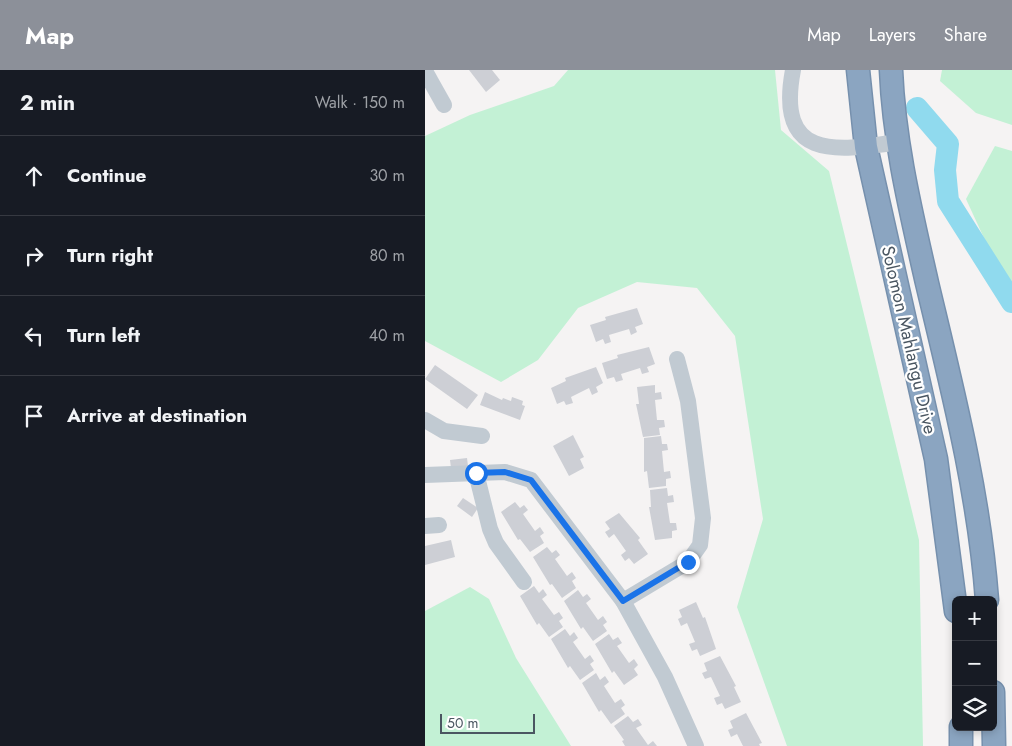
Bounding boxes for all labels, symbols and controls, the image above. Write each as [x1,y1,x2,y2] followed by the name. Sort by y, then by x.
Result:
[25,18,74,53] text: Map
[807,22,841,48] text: Map
[869,22,916,48] text: Layers
[944,22,987,48] text: Share
[20,88,75,118] text: 2 min
[315,91,405,114] text: Walk · 150 m
[20,162,48,190] icon: ahead
[67,162,146,189] text: Continue
[369,164,405,187] text: 30 m
[20,242,48,270] icon: right
[67,242,153,269] text: Turn right
[875,243,943,437] street label: Solomon Mahlangu Drive
[369,244,405,267] text: 80 m
[20,322,48,350] icon: left
[67,322,140,349] text: Turn left
[369,324,405,347] text: 40 m
[20,402,48,430] icon: arrive
[67,402,247,429] text: Arrive at destination
[465,462,488,485] route start
[677,551,700,574] route end
[952,596,997,731] map controls
[952,596,997,641] button: +
[952,641,997,686] button: −
[952,686,997,731] button: layers
[440,711,535,734] scale bar
[447,713,478,733] text: 50 m

